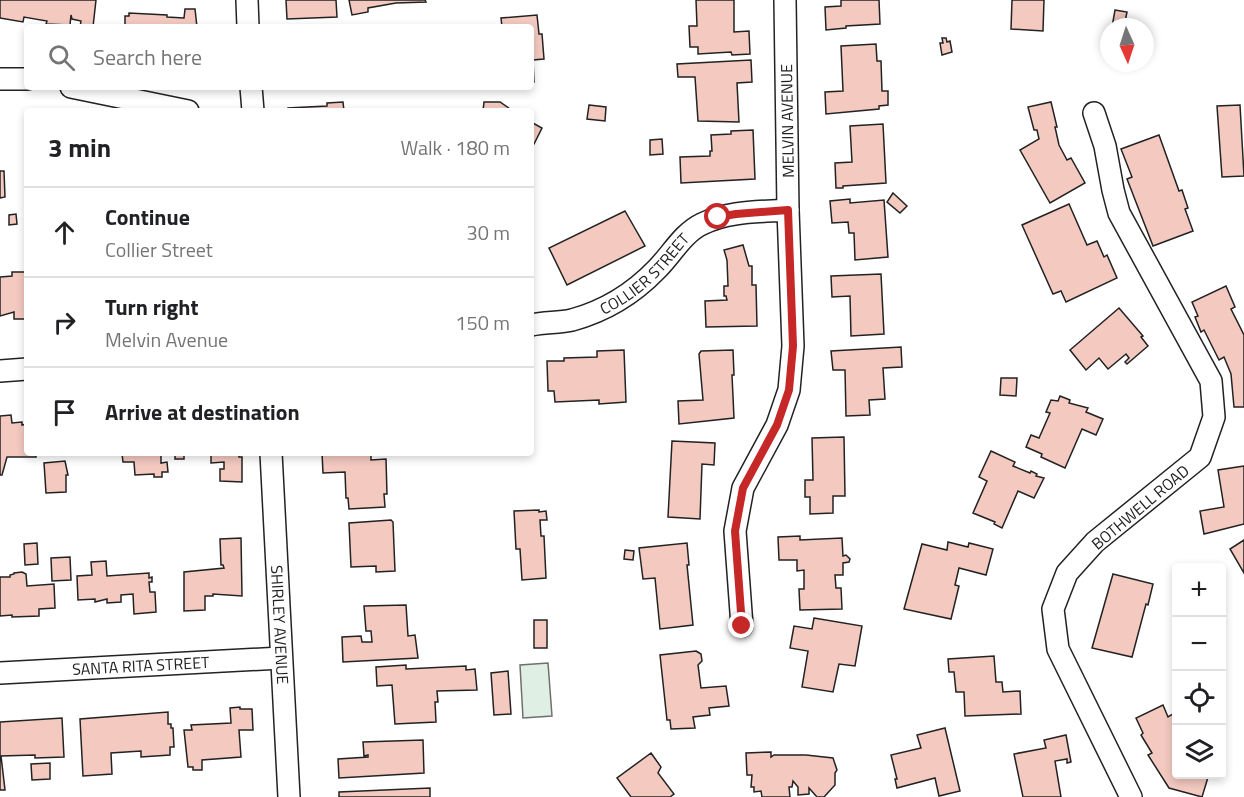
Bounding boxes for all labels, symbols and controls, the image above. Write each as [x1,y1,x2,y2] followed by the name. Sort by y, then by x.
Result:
[1100,18,1154,72] north arrow
[24,24,534,90] search box
[93,40,202,74] text: Search here
[45,41,78,74] icon: search
[774,64,800,178] street label: MELVIN AVENUE
[48,128,111,167] text: 3 min
[401,132,510,163] text: Walk · 180 m
[105,200,190,234] text: Continue
[704,203,730,229] route start
[48,216,81,249] icon: ahead
[466,217,510,248] text: 30 m
[596,227,695,320] street label: COLLIER STREET
[105,234,213,265] text: Collier Street
[105,290,199,324] text: Turn right
[48,306,81,339] icon: right
[455,307,510,338] text: 150 m
[105,324,228,355] text: Melvin Avenue
[105,395,300,429] text: Arrive at destination
[48,396,81,429] icon: arrive
[1086,459,1194,555] street label: BOTHWELL ROAD
[1172,563,1226,779] map controls
[1172,563,1226,617] button: +
[265,565,295,685] street label: SHIRLEY AVENUE
[728,612,754,638] route end
[1172,617,1226,671] button: −
[72,650,211,681] street label: SANTA RITA STREET
[1172,671,1226,725] button: locate
[1172,725,1226,779] button: layers

